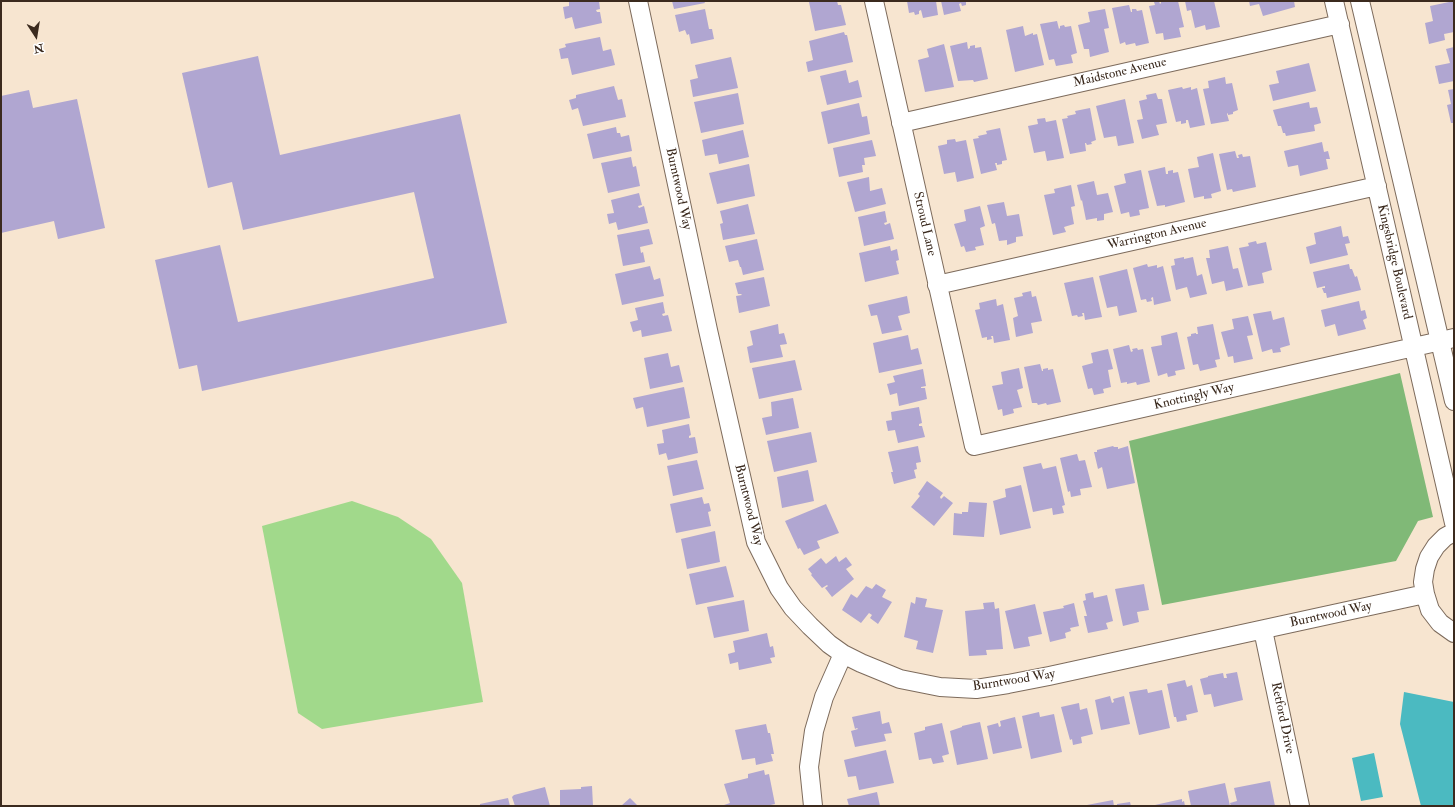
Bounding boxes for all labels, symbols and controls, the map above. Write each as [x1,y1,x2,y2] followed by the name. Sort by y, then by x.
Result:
[16,16,56,56] north arrow
[32,41,45,56] text: N
[1072,55,1168,91] street label: Maidstone Avenue
[662,147,694,231] street label: Burntwood Way
[909,190,939,258] street label: Stroud Lane
[1373,203,1415,321] street label: Kingsbridge Boulevard
[1106,216,1208,254] street label: Warrington Avenue
[1152,380,1236,414] street label: Knottingly Way
[730,463,766,547] street label: Burntwood Way
[1289,599,1373,631] street label: Burntwood Way
[972,667,1056,695] street label: Burntwood Way
[1267,681,1297,755] street label: Retford Drive

